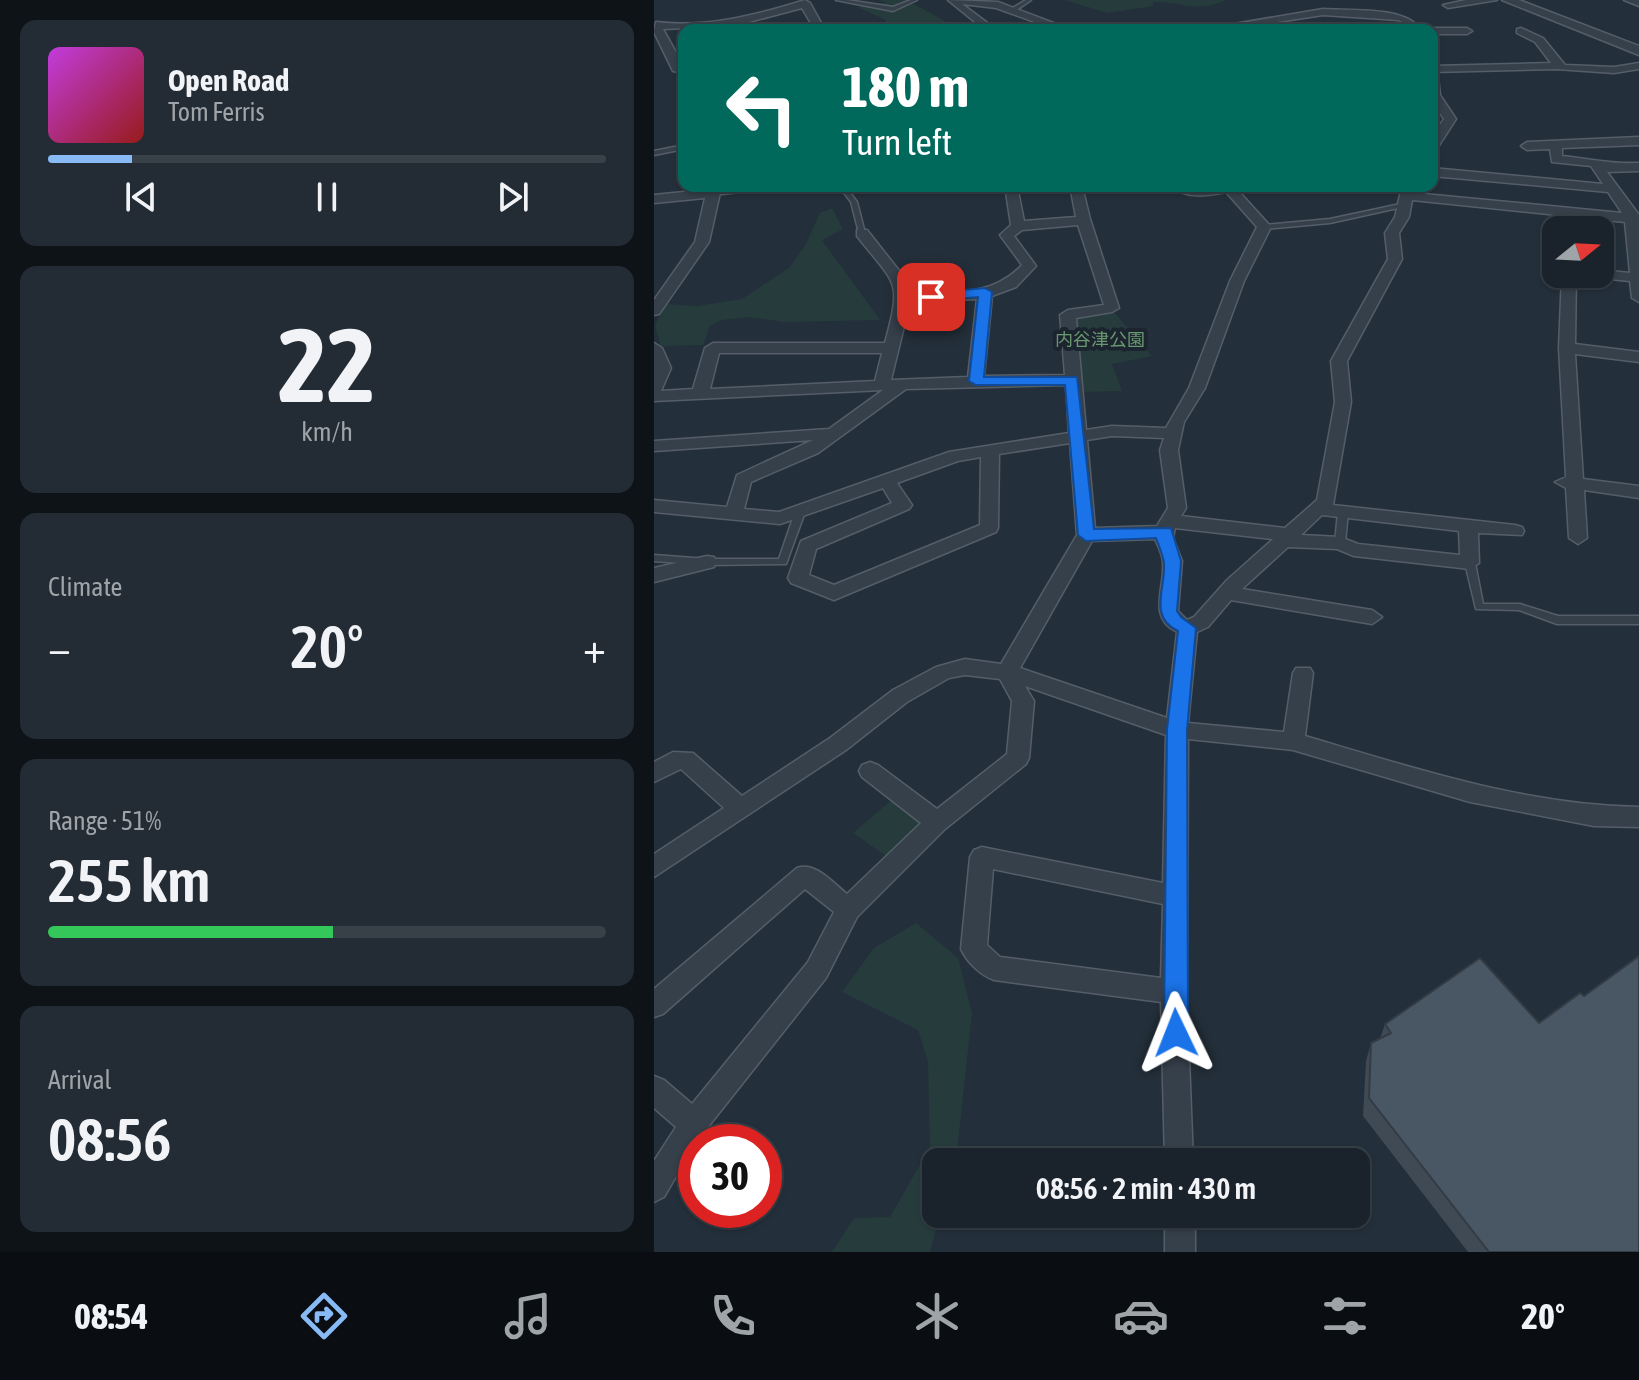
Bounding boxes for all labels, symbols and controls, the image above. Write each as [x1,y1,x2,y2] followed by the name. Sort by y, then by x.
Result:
[842,55,969,119] text: 180 m
[710,56,814,160] icon: left
[168,63,289,97] text: Open Road
[168,97,265,127] text: Tom Ferris
[842,121,952,163] text: Turn left
[119,175,163,219] icon: previous
[305,175,349,219] icon: pause
[491,175,535,219] icon: next
[1542,216,1614,288] north arrow
[1542,216,1614,288] map controls
[897,263,965,331] pin
[909,275,953,319] icon: arrive
[278,305,376,424] text: 22
[1055,329,1145,350] park label: 内谷津公園
[301,417,353,447] text: km/h
[48,572,122,602] text: Climate
[291,612,363,681] text: 20°
[48,622,71,672] text: −
[583,622,606,672] text: +
[48,806,161,836] text: Range · 51%
[48,846,210,915] text: 255 km
[1134,991,1218,1075] position arrow
[48,1065,112,1095] text: Arrival
[48,1105,171,1174] text: 08:56
[678,1124,782,1228] speed limit sign: 30
[1036,1171,1256,1205] text: 08:56 · 2 min · 430 m
[296,1288,352,1344] icon: directions
[500,1288,556,1344] icon: music
[705,1288,761,1344] icon: phone
[909,1288,965,1344] icon: climate
[1113,1288,1169,1344] icon: car
[1317,1288,1373,1344] icon: filters
[74,1295,148,1337] text: 08:54
[1521,1295,1565,1337] text: 20°

